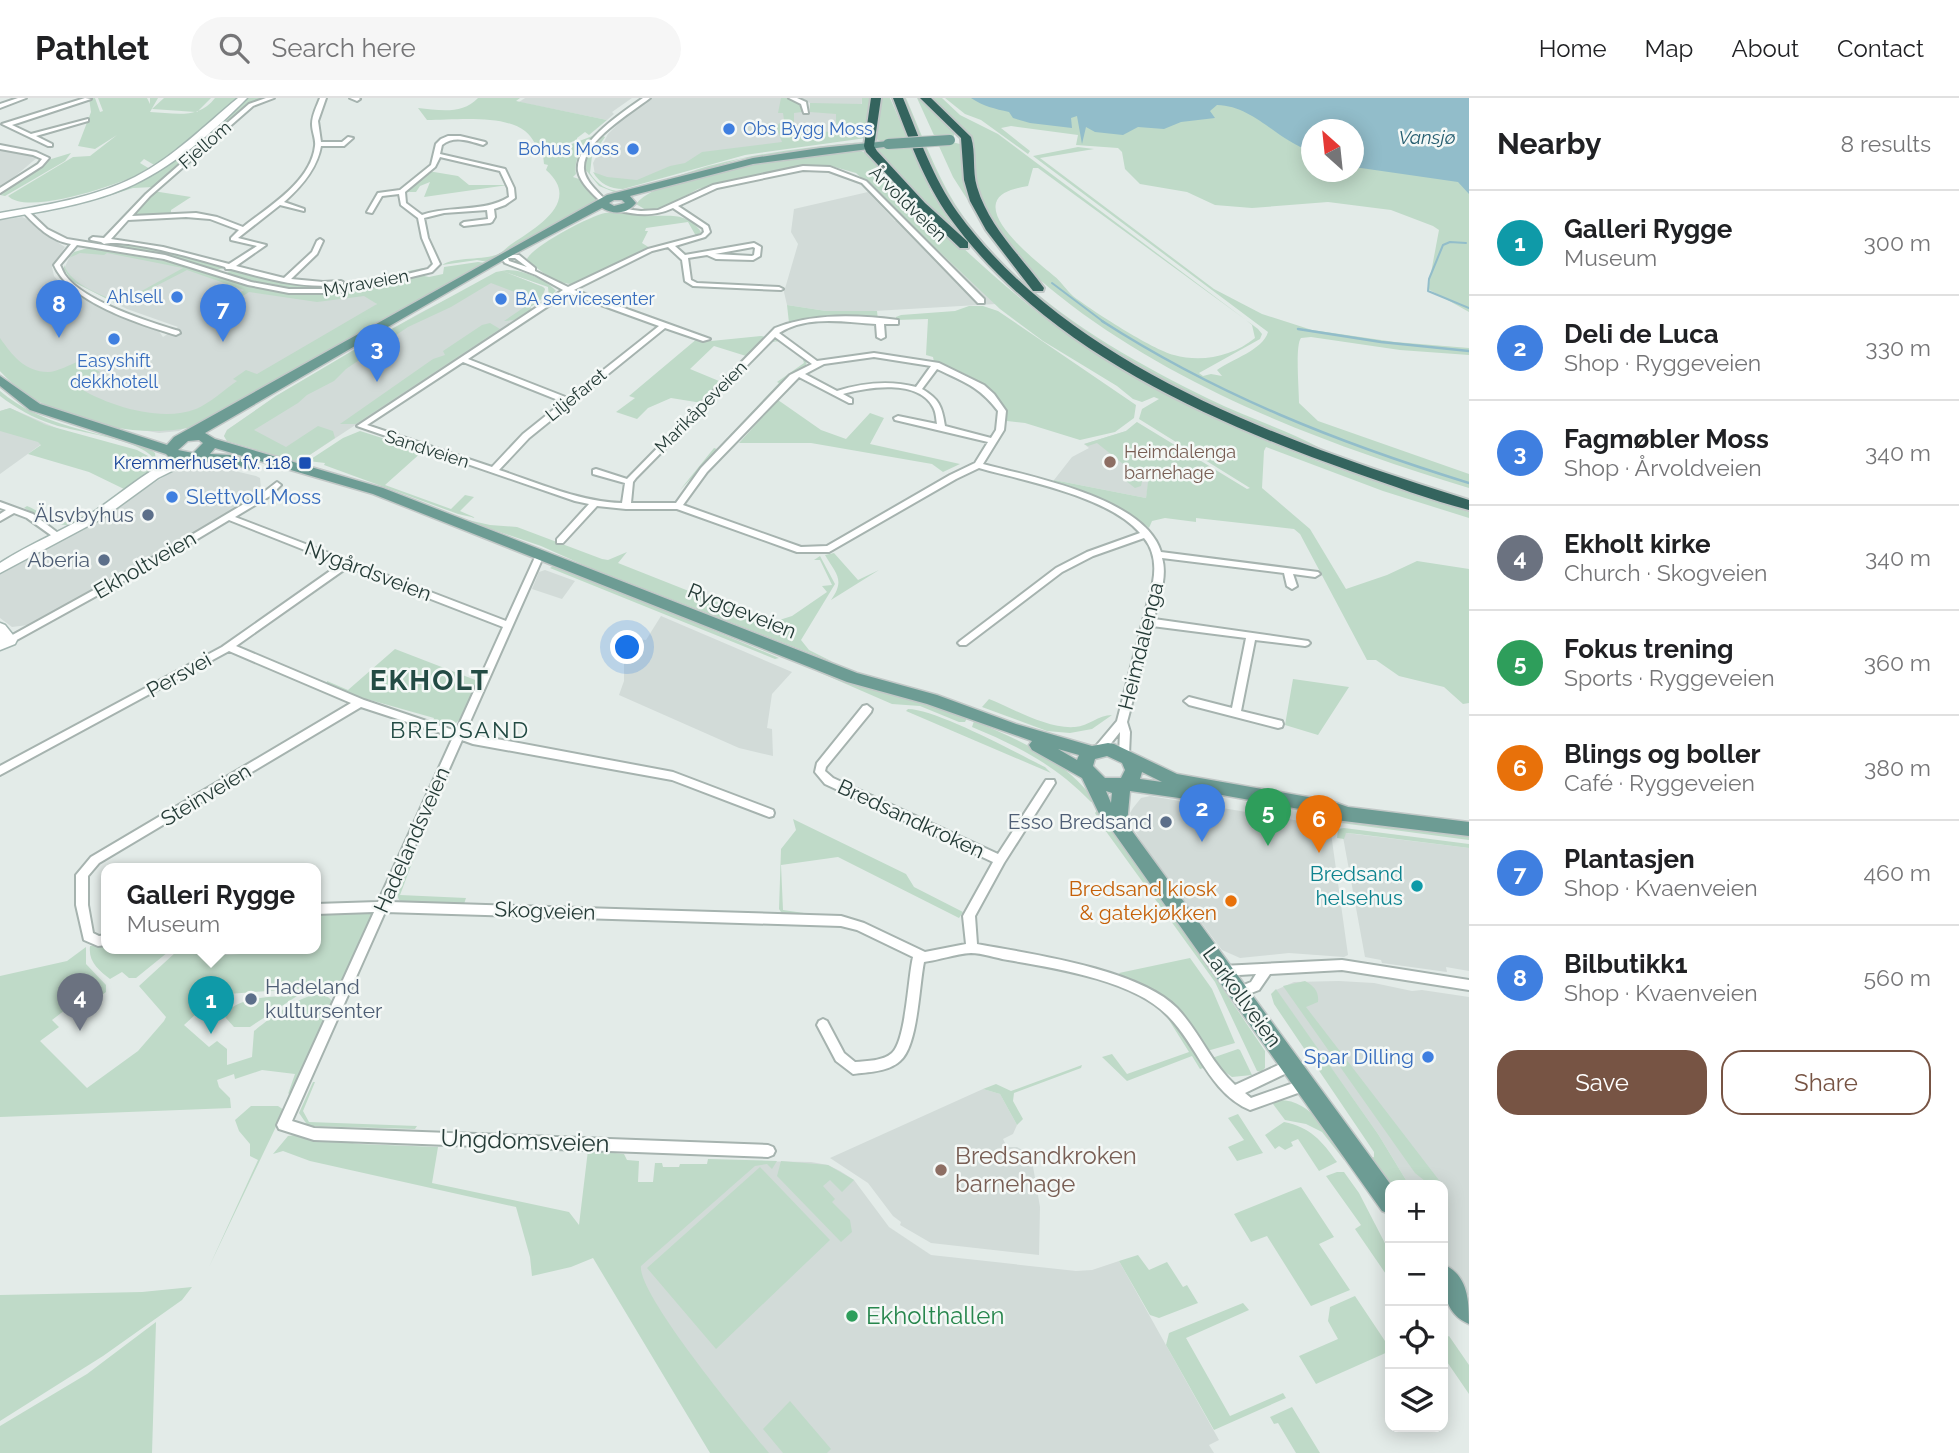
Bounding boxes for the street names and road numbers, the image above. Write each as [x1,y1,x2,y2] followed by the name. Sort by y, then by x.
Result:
[174,116,235,173] street label: Fjellom
[865,161,952,246] street label: Årvoldveien
[322,265,410,300] street label: Myraveien
[650,356,751,457] street label: Marikåpeveien
[541,364,610,425] street label: Liljefaret
[382,425,472,472] street label: Sandveien
[89,525,200,604] street label: Ekholtveien
[301,535,435,606] street label: Nygårdsveien
[684,577,800,644] street label: Ryggeveien
[1113,579,1168,712] street label: Heimdalenga
[142,647,216,703] street label: Persvei
[156,758,255,831] street label: Steinveien
[368,763,455,917] street label: Hadelandsveien
[834,774,989,863] street label: Bredsandkroken
[494,896,596,925] street label: Skogveien
[1198,942,1287,1052] street label: Larkollveien
[440,1123,610,1158] street label: Ungdomsveien

